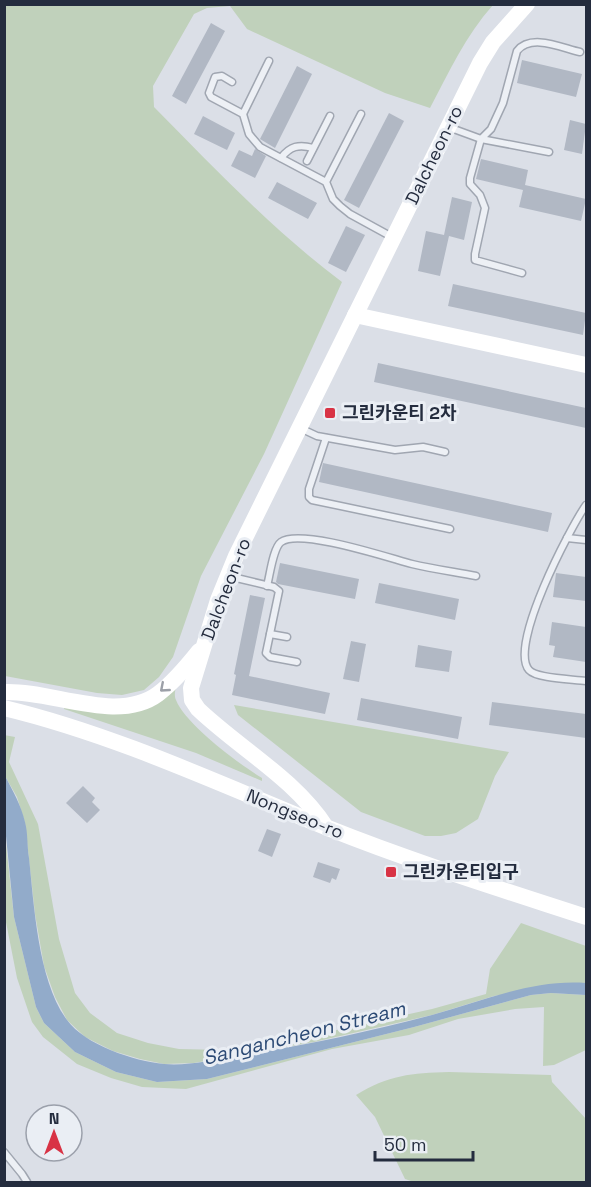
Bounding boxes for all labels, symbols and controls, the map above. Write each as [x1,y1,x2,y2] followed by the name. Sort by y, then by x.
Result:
[400,102,467,208] street label: Dalcheon-ro
[342,401,457,424] place label: 그린카운티 2차
[323,406,337,420] marker: 그린카운티 2차
[196,535,255,643] street label: Dalcheon-ro
[160,681,171,692] one-way arrow
[243,784,347,843] street label: Nongseo-ro
[403,860,519,883] place label: 그린카운티입구
[384,865,398,879] marker: 그린카운티입구
[200,995,409,1071] water label: Sangancheon Stream
[24,1103,84,1163] north arrow
[49,1108,59,1129] text: N
[375,1124,472,1162] scale bar
[384,1133,426,1156] text: 50 m

